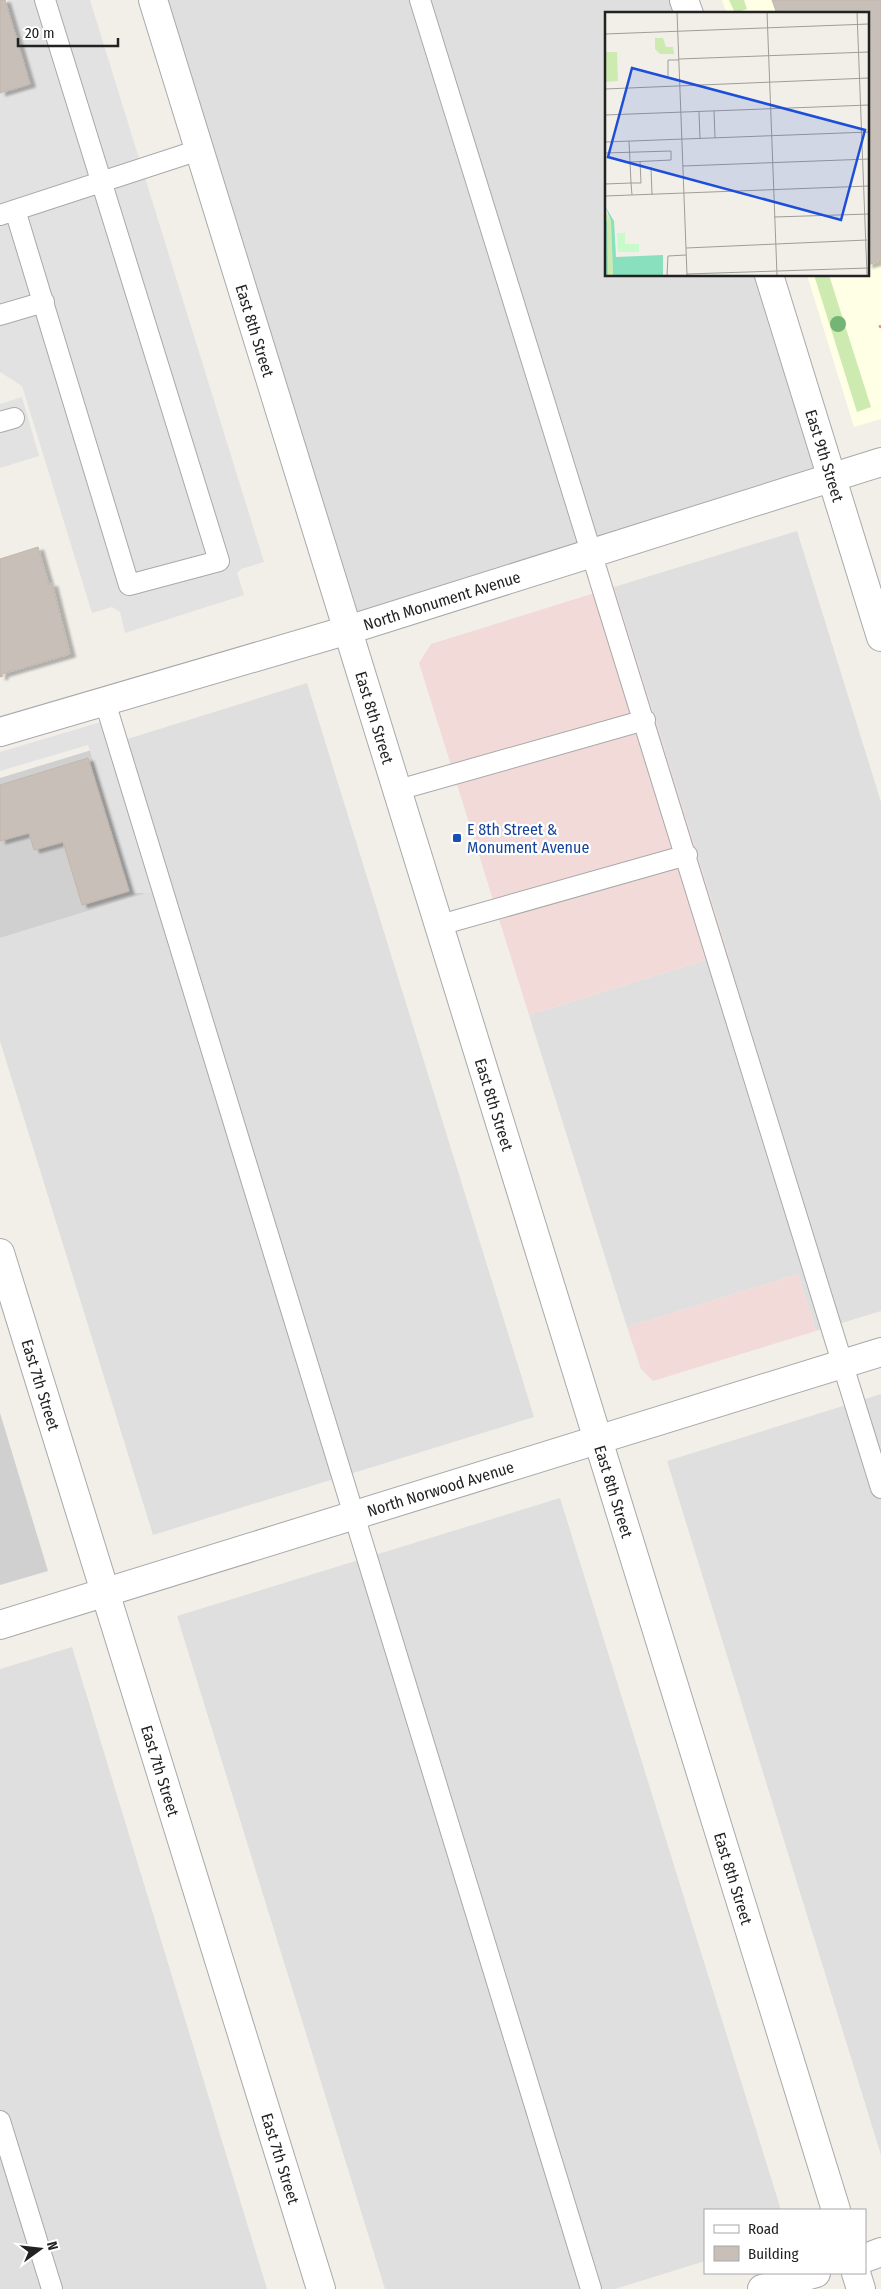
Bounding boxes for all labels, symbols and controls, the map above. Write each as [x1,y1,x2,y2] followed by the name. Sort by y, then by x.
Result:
[605,12,868,276] inset map
[18,15,118,47] scale bar
[25,24,55,42] text: 20 m
[232,282,279,380] street label: East 8th Street
[802,407,848,505] street label: East 9th Street
[361,567,523,634] street label: North Monument Avenue
[352,669,398,767] street label: East 8th Street
[467,820,589,857] place label: E 8th Street & Monument Avenue
[451,832,463,844] marker: E 8th Street & Monument Avenue
[471,1056,518,1154] street label: East 8th Street
[18,1337,64,1433] street label: East 7th Street
[591,1443,637,1541] street label: East 8th Street
[365,1457,516,1520] street label: North Norwood Avenue
[137,1723,184,1819] street label: East 7th Street
[710,1830,757,1928] street label: East 8th Street
[258,2111,304,2207] street label: East 7th Street
[704,2209,866,2274] legend
[748,2220,779,2238] text: Road
[15,2224,65,2274] north arrow
[43,2240,61,2252] text: N
[748,2245,799,2263] text: Building

